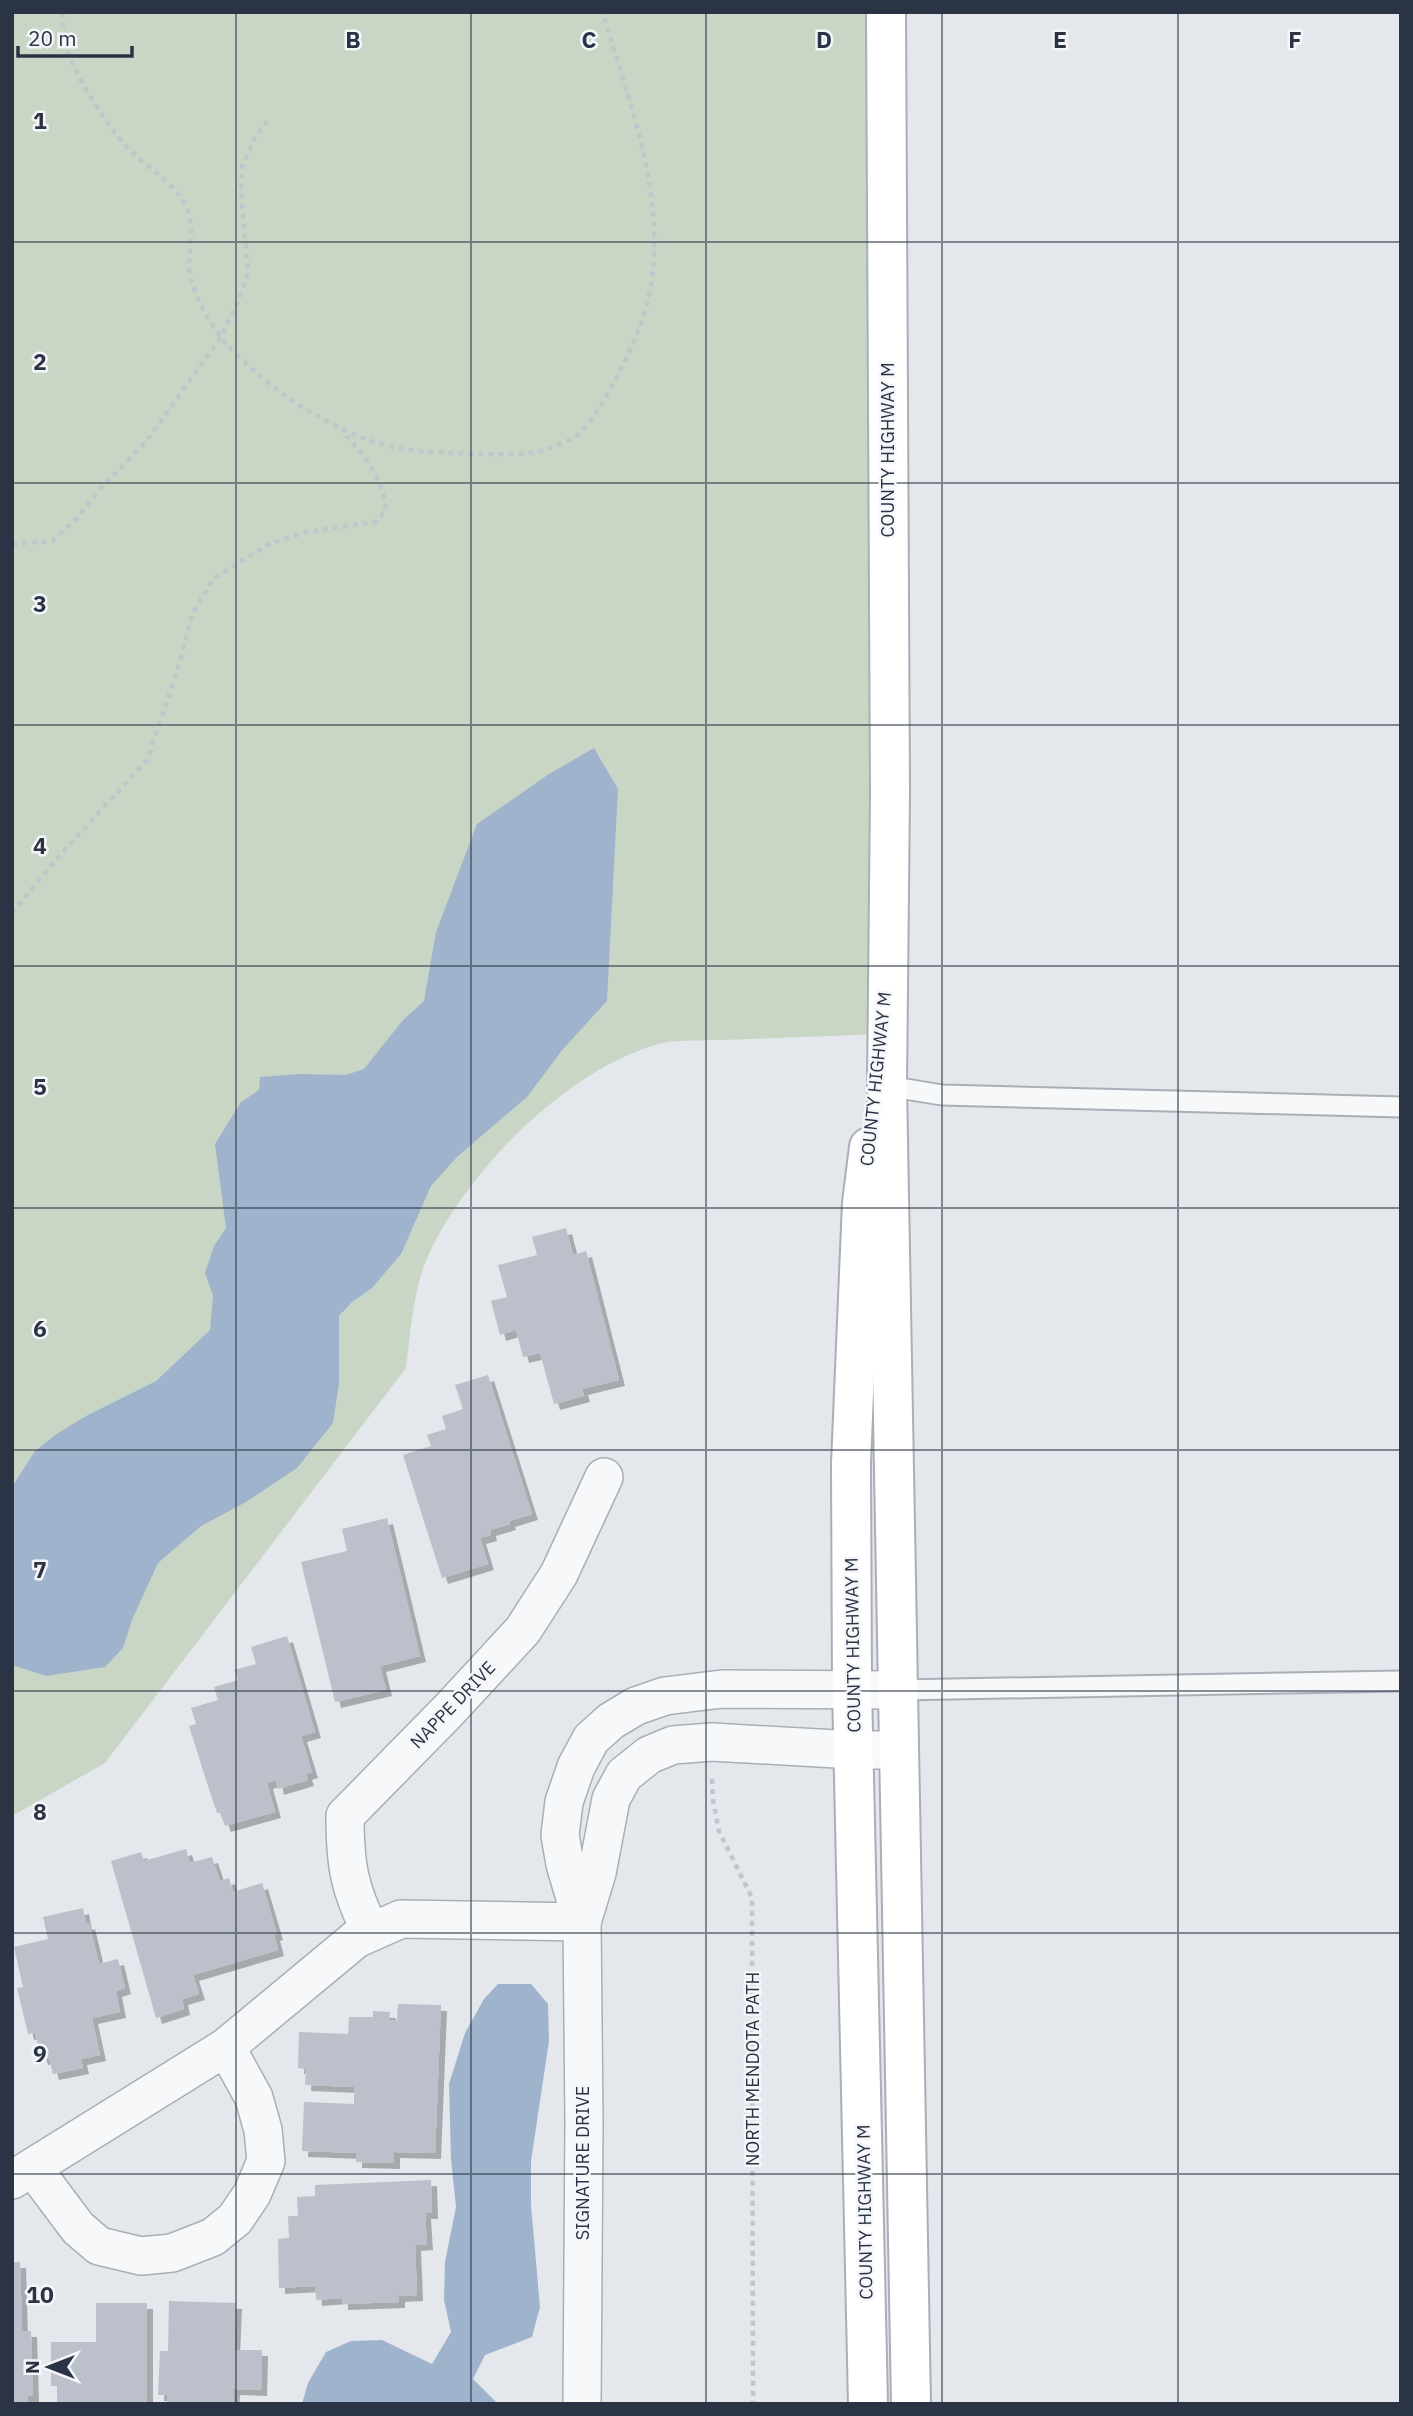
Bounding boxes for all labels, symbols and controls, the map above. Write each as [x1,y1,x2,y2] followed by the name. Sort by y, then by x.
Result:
[18,14,131,58] scale bar
[28,24,77,52] text: 20 m
[345,24,361,54] text: B
[582,24,597,54] text: C
[816,24,832,54] text: D
[1053,24,1067,54] text: E
[1288,24,1302,54] text: F
[33,105,47,135] text: 1
[33,346,47,376] text: 2
[876,362,899,538] street label: COUNTY HIGHWAY M
[33,588,47,618] text: 3
[33,830,47,860] text: 4
[855,991,896,1167] street label: COUNTY HIGHWAY M
[33,1071,47,1101] text: 5
[33,1313,47,1343] text: 6
[33,1554,47,1584] text: 7
[839,1557,866,1733] street label: COUNTY HIGHWAY M
[405,1656,500,1753] street label: NAPPE DRIVE
[33,1796,47,1826] text: 8
[741,1972,764,2166] street label: NORTH MENDOTA PATH
[33,2038,47,2068] text: 9
[571,2086,594,2240] street label: SIGNATURE DRIVE
[851,2124,878,2300] street label: COUNTY HIGHWAY M
[26,2279,54,2309] text: 10
[14,2332,84,2402] north arrow
[20,2360,44,2374] text: N

